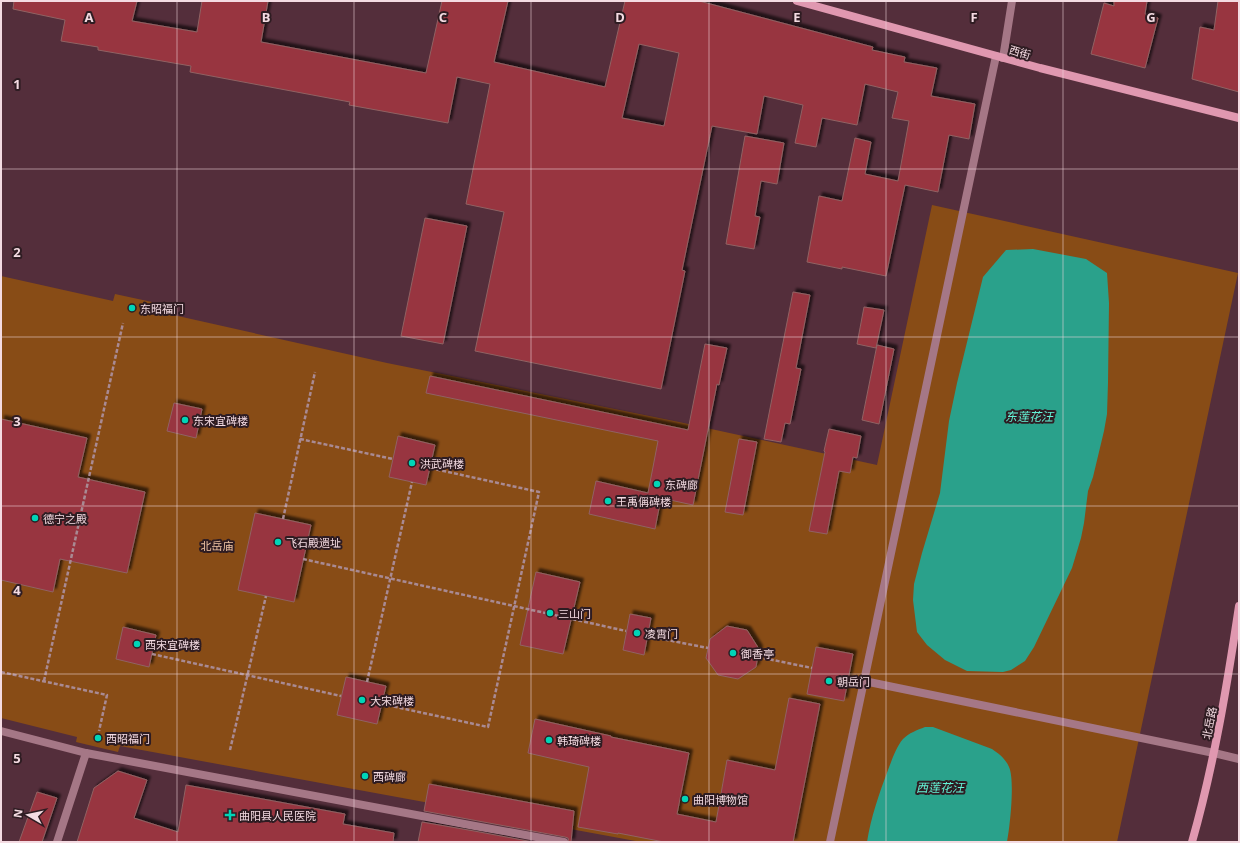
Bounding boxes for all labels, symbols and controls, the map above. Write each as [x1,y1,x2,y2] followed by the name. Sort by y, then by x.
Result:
[85,8,94,26] text: A
[262,8,270,26] text: B
[439,8,447,26] text: C
[615,8,625,26] text: D
[793,8,801,26] text: E
[970,8,978,26] text: F
[1146,8,1156,26] text: G
[1007,42,1033,62] street label: 西街
[13,75,21,93] text: 1
[13,243,21,261] text: 2
[140,301,184,316] place label: 东昭福门
[127,303,137,313] marker: 东昭福门
[1005,408,1055,425] water label: 东莲花汪
[13,412,21,430] text: 3
[193,413,248,428] place label: 东宋宜碑楼
[180,415,190,425] marker: 东宋宜碑楼
[420,456,464,471] place label: 洪武碑楼
[407,458,417,468] marker: 洪武碑楼
[665,477,698,492] place label: 东碑廊
[652,479,662,489] marker: 东碑廊
[616,494,671,509] place label: 王禹偁碑楼
[603,496,613,506] marker: 王禹偁碑楼
[43,511,87,526] place label: 德宁之殿
[30,513,40,523] marker: 德宁之殿
[286,535,341,550] place label: 飞石殿遗址
[273,537,283,547] marker: 飞石殿遗址
[201,538,234,553] park label: 北岳庙
[13,581,21,599] text: 4
[558,606,591,621] place label: 三山门
[545,608,555,618] marker: 三山门
[645,626,678,641] place label: 凌霄门
[632,628,642,638] marker: 凌霄门
[145,637,200,652] place label: 西宋宜碑楼
[132,639,142,649] marker: 西宋宜碑楼
[740,646,774,661] place label: 御香亭
[728,648,738,658] marker: 御香亭
[837,674,870,689] place label: 朝岳门
[824,676,834,686] marker: 朝岳门
[370,693,414,708] place label: 大宋碑楼
[357,695,367,705] marker: 大宋碑楼
[1198,705,1220,741] street label: 北岳路
[106,731,150,746] place label: 西昭福门
[93,733,103,743] marker: 西昭福门
[557,733,601,748] place label: 韩琦碑楼
[544,735,554,745] marker: 韩琦碑楼
[13,749,21,767] text: 5
[373,769,406,784] place label: 西碑廊
[360,771,370,781] marker: 西碑廊
[916,779,966,796] water label: 西莲花汪
[693,792,748,807] place label: 曲阳博物馆
[680,794,690,804] marker: 曲阳博物馆
[8,795,48,835] north arrow
[10,808,26,819] text: N
[239,808,316,823] place label: 曲阳县人民医院
[224,809,236,821] marker: 曲阳县人民医院

